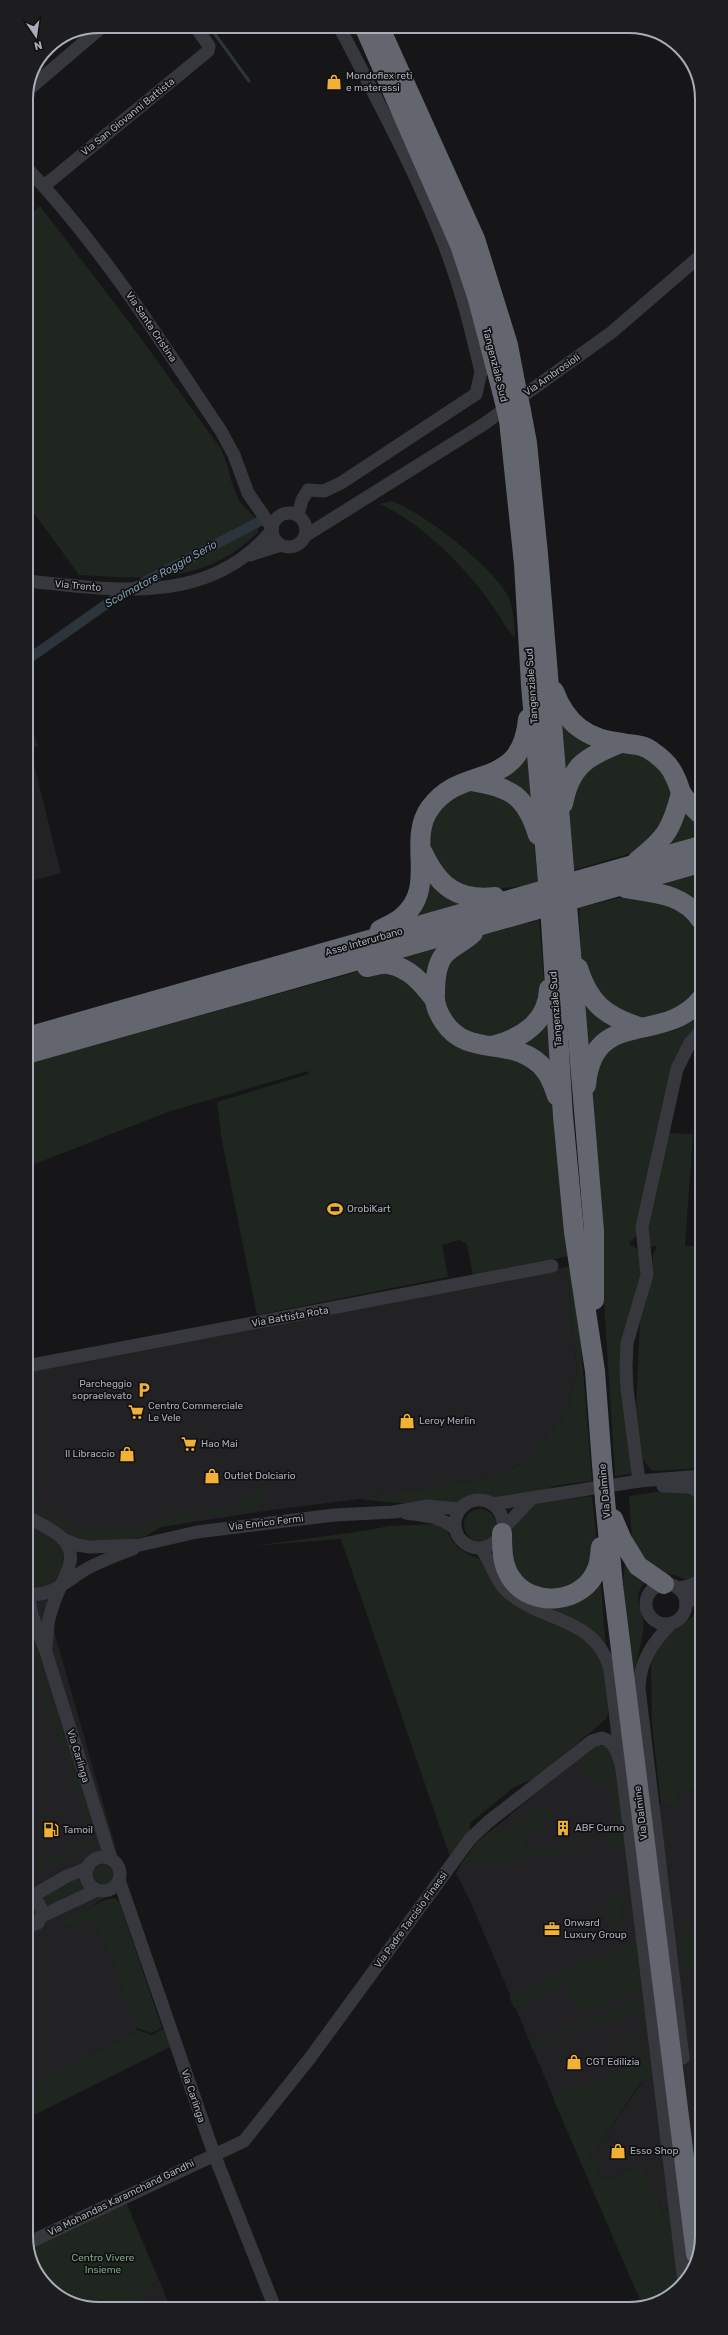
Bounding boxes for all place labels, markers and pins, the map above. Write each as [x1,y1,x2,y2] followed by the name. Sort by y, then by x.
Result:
[346,70,412,94] place label: Mondoflex reti e materassi
[325,73,343,91] shop icon: Mondoflex reti e materassi
[326,1200,344,1218] sports icon: OrobiKart
[347,1203,391,1215] place label: OrobiKart
[72,1378,132,1402] place label: Parcheggio sopraelevato
[135,1381,153,1399] parking icon: Parcheggio sopraelevato
[148,1400,243,1424] place label: Centro Commerciale Le Vele
[127,1403,145,1421] supermarket icon: Centro Commerciale Le Vele
[398,1412,416,1430] shop icon: Leroy Merlin
[419,1415,475,1427] place label: Leroy Merlin
[180,1435,198,1453] supermarket icon: Hao Mai
[201,1438,238,1450] place label: Hao Mai
[118,1445,136,1463] shop icon: Il Libraccio
[65,1448,115,1460] place label: Il Libraccio
[203,1467,221,1485] shop icon: Outlet Dolciario
[224,1470,296,1482] place label: Outlet Dolciario
[554,1819,572,1837] building icon: ABF Curno
[42,1821,60,1839] fuel station icon: Tamoil
[575,1822,625,1834] place label: ABF Curno
[63,1824,93,1836] place label: Tamoil
[564,1917,627,1941] place label: Onward Luxury Group
[543,1920,561,1938] office icon: Onward Luxury Group
[565,2053,583,2071] shop icon: CGT Edilizia
[586,2056,640,2068] place label: CGT Edilizia
[609,2142,627,2160] shop icon: Esso Shop
[630,2145,678,2157] place label: Esso Shop

